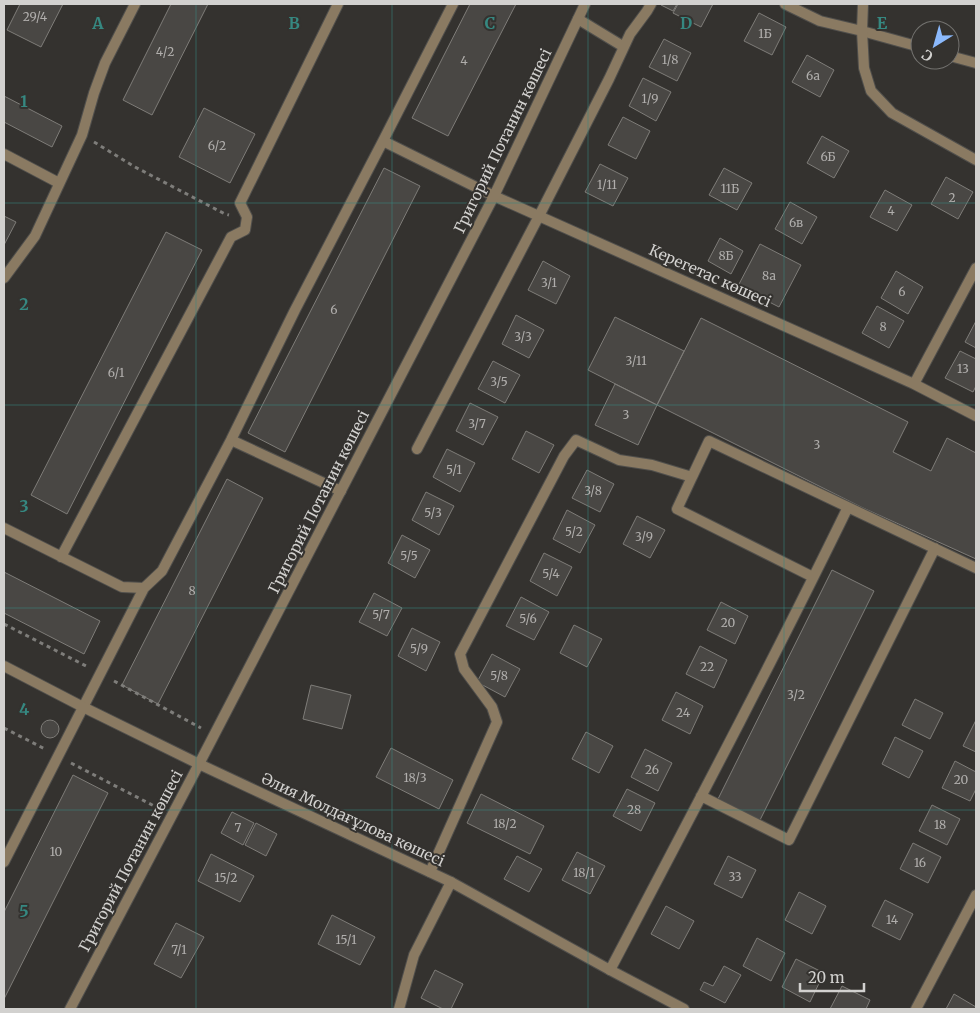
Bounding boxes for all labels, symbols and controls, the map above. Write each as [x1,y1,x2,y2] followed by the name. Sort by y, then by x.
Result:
[23,9,48,24] house number: 29/4
[91,13,104,33] text: A
[288,13,300,33] text: B
[485,13,495,33] text: C
[680,13,692,33] text: D
[877,13,888,33] text: E
[910,20,960,70] north arrow
[758,26,772,41] house number: 1Б
[156,44,174,59] house number: 4/2
[450,45,556,236] street label: Григорий Потанин көшесі
[918,45,936,65] text: С
[662,52,678,67] house number: 1/8
[460,53,468,68] house number: 4
[806,68,821,83] house number: 6а
[20,91,28,111] text: 1
[642,91,658,106] house number: 1/9
[208,138,226,153] house number: 6/2
[820,149,836,164] house number: 6Б
[597,177,618,192] house number: 1/11
[721,181,739,196] house number: 11Б
[948,190,956,205] house number: 2
[887,203,895,218] house number: 4
[789,215,803,230] house number: 6в
[646,240,774,311] street label: Керегетас көшесі
[718,248,734,263] house number: 8Б
[762,268,776,283] house number: 8а
[541,275,558,290] house number: 3/1
[898,284,906,299] house number: 6
[19,294,29,314] text: 2
[330,302,338,317] house number: 6
[879,319,887,334] house number: 8
[514,329,532,344] house number: 3/3
[625,353,647,368] house number: 3/11
[957,361,969,376] house number: 13
[108,365,125,380] house number: 6/1
[490,374,508,389] house number: 3/5
[264,407,373,597] street label: Григорий Потанин көшесі
[623,407,630,422] house number: 3
[468,416,486,431] house number: 3/7
[814,437,821,452] house number: 3
[446,462,463,477] house number: 5/1
[584,483,602,498] house number: 3/8
[19,496,29,516] text: 3
[424,505,442,520] house number: 5/3
[565,524,583,539] house number: 5/2
[635,529,653,544] house number: 3/9
[400,548,418,563] house number: 5/5
[542,566,560,581] house number: 5/4
[188,583,196,598] house number: 8
[372,607,390,622] house number: 5/7
[519,611,537,626] house number: 5/6
[721,615,736,630] house number: 20
[410,641,428,656] house number: 5/9
[700,659,714,674] house number: 22
[490,668,508,683] house number: 5/8
[787,687,805,702] house number: 3/2
[19,699,29,719] text: 4
[676,705,691,720] house number: 24
[645,762,659,777] house number: 26
[75,767,187,955] street label: Григорий Потанин көшесі
[259,769,448,870] street label: Әлия Молдағұлова көшесі
[403,770,427,785] house number: 18/3
[954,772,969,787] house number: 20
[627,802,641,817] house number: 28
[493,816,517,831] house number: 18/2
[934,817,946,832] house number: 18
[235,820,242,835] house number: 7
[50,844,63,859] house number: 10
[914,855,926,870] house number: 16
[573,865,595,880] house number: 18/1
[728,869,742,884] house number: 33
[215,870,237,885] house number: 15/2
[19,901,29,921] text: 5
[886,912,899,927] house number: 14
[335,932,357,947] house number: 15/1
[171,942,187,957] house number: 7/1
[800,960,864,992] scale bar
[808,968,845,987] text: 20 m

